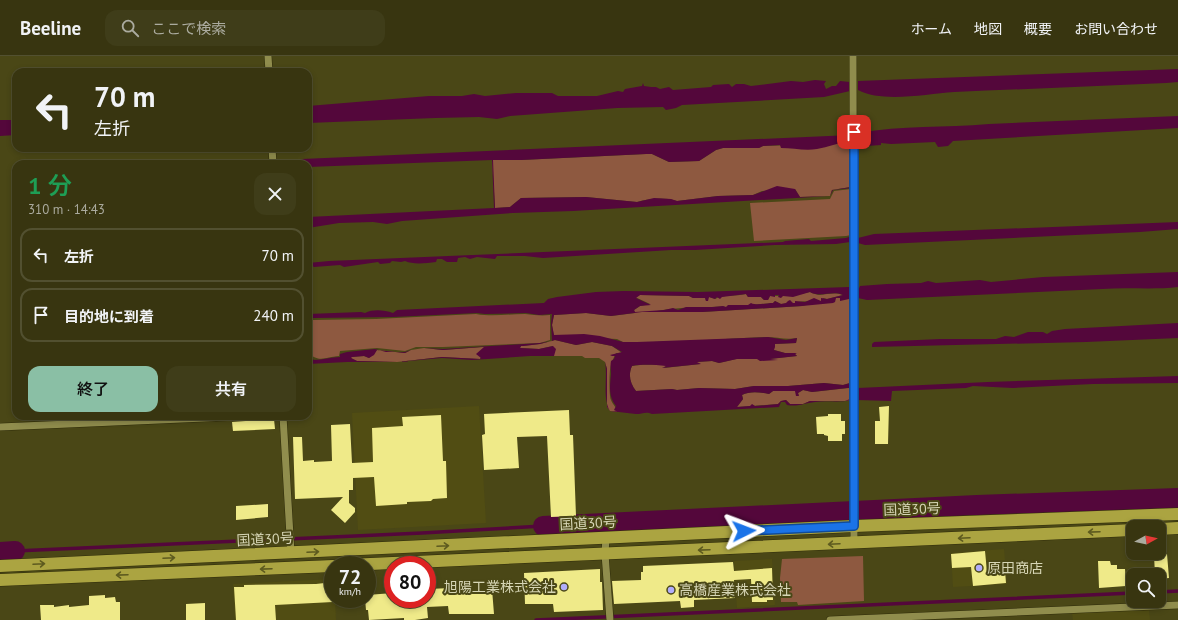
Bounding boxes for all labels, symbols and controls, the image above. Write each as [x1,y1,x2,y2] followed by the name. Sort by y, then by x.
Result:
[105,10,385,46] search box
[20,16,81,40] text: Beeline
[119,17,141,39] icon: search
[151,19,226,38] text: ここで検索
[910,20,952,38] text: ホーム
[974,20,1002,38] text: 地図
[1024,20,1052,38] text: 概要
[1074,20,1158,38] text: お問い合わせ
[94,78,155,115] text: 70 m
[28,84,80,136] icon: left
[837,115,871,149] pin
[94,117,130,140] text: 左折
[843,121,865,143] icon: arrive
[28,170,72,201] text: 1 分
[254,173,296,215] button: close
[28,201,105,218] text: 310 m · 14:43
[30,244,52,266] icon: left
[261,246,294,265] text: 70 m
[64,247,94,266] text: 左折
[30,304,52,326] icon: arrive
[253,306,294,325] text: 240 m
[64,307,154,326] text: 目的地に到着
[28,366,158,412] button: 終了
[166,366,296,412] button: 共有
[883,499,941,519] street label: 国道30号
[723,510,765,552] position arrow
[559,513,617,533] street label: 国道30号
[1126,520,1166,560] north arrow
[1126,520,1166,608] map controls
[1088,528,1101,535] one-way arrow
[236,529,294,549] street label: 国道30号
[958,534,971,541] one-way arrow
[828,540,841,547] one-way arrow
[436,542,449,549] one-way arrow
[698,546,711,553] one-way arrow
[306,548,319,555] one-way arrow
[162,555,175,562] one-way arrow
[384,556,436,608] speed limit sign: 80
[987,559,1043,577] place label: 原田商店
[32,561,45,568] one-way arrow
[974,563,984,573] marker: 原田商店
[339,564,361,590] text: 72
[260,565,273,572] one-way arrow
[1126,568,1166,608] button: search
[116,571,129,579] one-way arrow
[444,578,556,596] place label: 旭陽工業株式会社
[679,581,791,599] place label: 高橋産業株式会社
[559,582,569,592] marker: 旭陽工業株式会社
[339,585,361,598] text: km/h
[666,585,676,595] marker: 高橋産業株式会社

